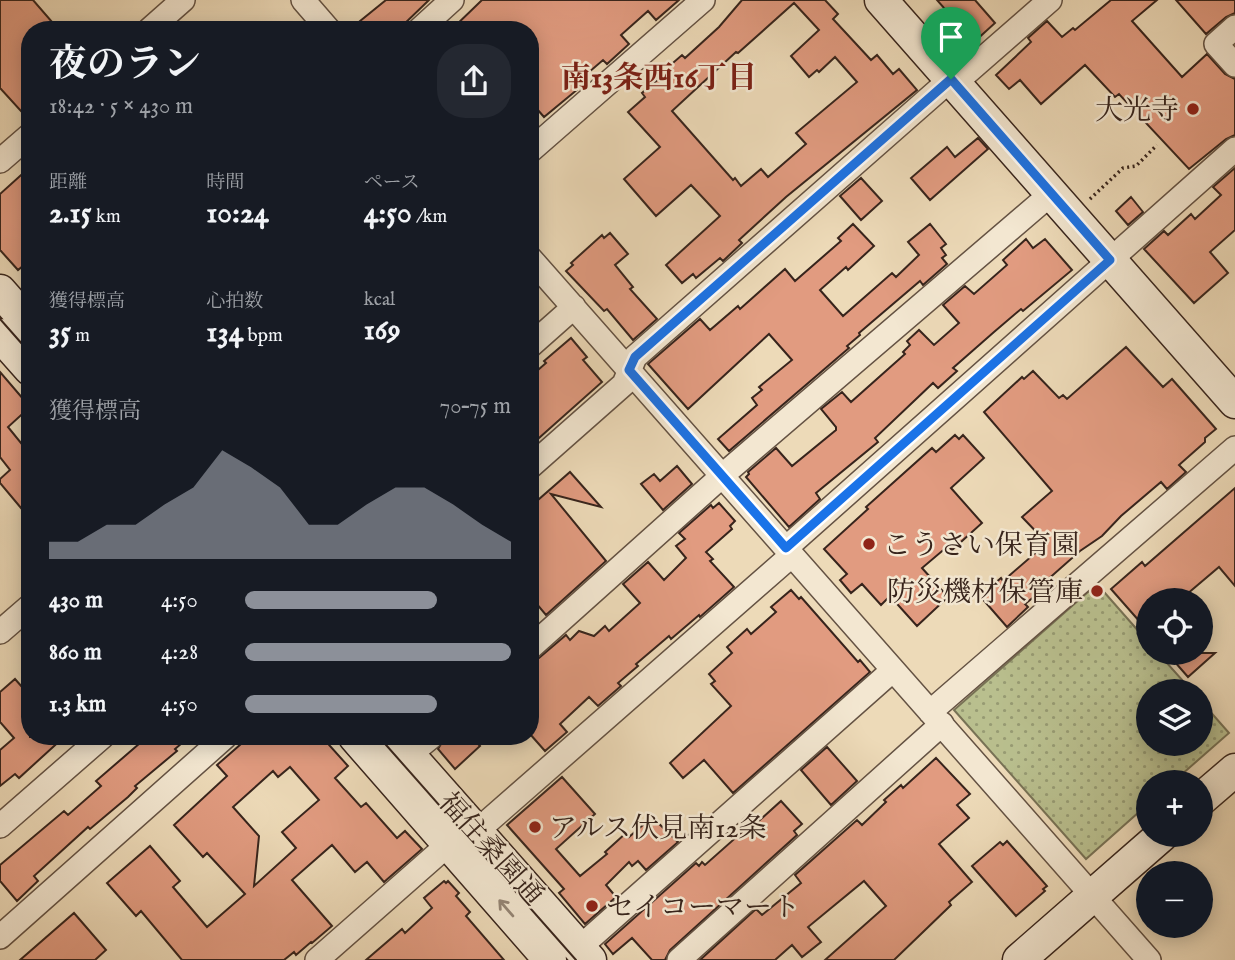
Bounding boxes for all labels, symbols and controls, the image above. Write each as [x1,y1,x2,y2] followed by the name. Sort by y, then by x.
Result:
[921,7,981,79] pin
[932,18,970,56] icon: arrive
[49,42,201,90] text: 夜のラン
[437,44,511,118] button: share
[561,60,757,98] district label: 南13条西16丁目
[49,92,193,121] text: 18:42 · 5 × 430 m
[1095,94,1179,129] place label: 大光寺
[1185,101,1201,117] marker: 大光寺
[49,171,87,195] text: 距離
[206,171,244,195] text: 時間
[364,171,420,195] text: ペース
[49,195,92,233] text: 2.15
[206,195,269,233] text: 10:24
[364,195,412,233] text: 4:50
[92,205,121,229] text: km
[412,205,447,229] text: /km
[364,288,395,312] text: kcal
[49,290,125,314] text: 獲得標高
[206,290,263,314] text: 心拍数
[364,312,401,350] text: 169
[49,314,71,352] text: 35
[206,314,243,352] text: 134
[71,324,90,348] text: m
[243,324,283,348] text: bpm
[439,392,511,421] text: 70–75 m
[49,397,141,426] text: 獲得標高
[883,529,1079,564] place label: こうさい保育園
[861,536,877,552] marker: こうさい保育園
[887,576,1083,611] place label: 防災機材保管庫
[1089,583,1105,599] marker: 防災機材保管庫
[49,586,103,615] text: 430 m
[161,586,198,615] text: 4:50
[1136,588,1213,938] map controls
[1136,588,1213,665] button: locate
[49,638,102,667] text: 860 m
[161,638,198,667] text: 4:28
[1136,679,1213,756] button: layers
[49,690,106,719] text: 1.3 km
[161,690,198,719] text: 4:50
[1136,770,1213,847] button: +
[430,786,550,913] street label: 福住桑園通
[549,812,767,847] place label: アルス伏見南12条
[527,819,543,835] marker: アルス伏見南12条
[1136,861,1213,938] button: −
[606,891,800,926] place label: セイコーマート
[584,898,600,914] marker: セイコーマート
[498,900,514,918] one-way arrow

